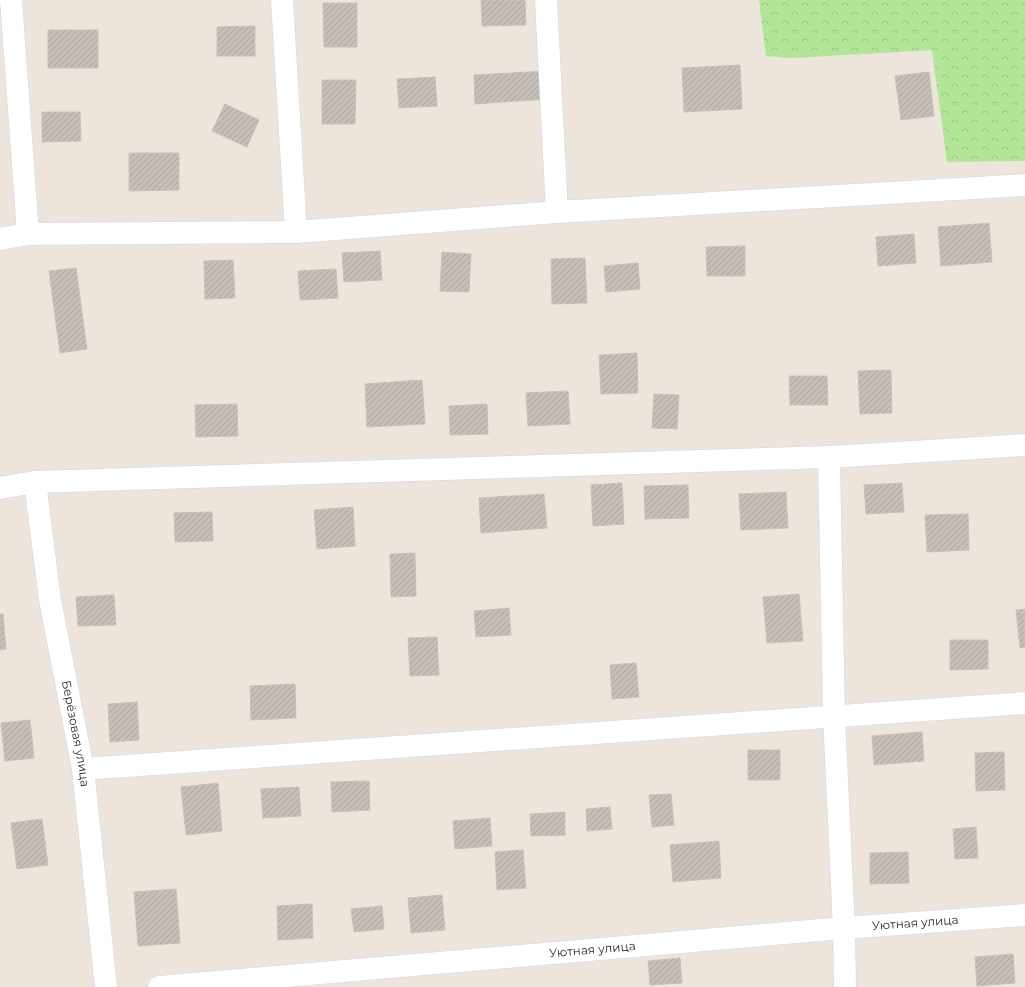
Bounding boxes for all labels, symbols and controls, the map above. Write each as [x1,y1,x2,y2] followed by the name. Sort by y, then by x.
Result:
[59,679,93,788] street label: Берёзовая улица
[872,912,959,933] street label: Уютная улица
[549,938,636,960] street label: Уютная улица

